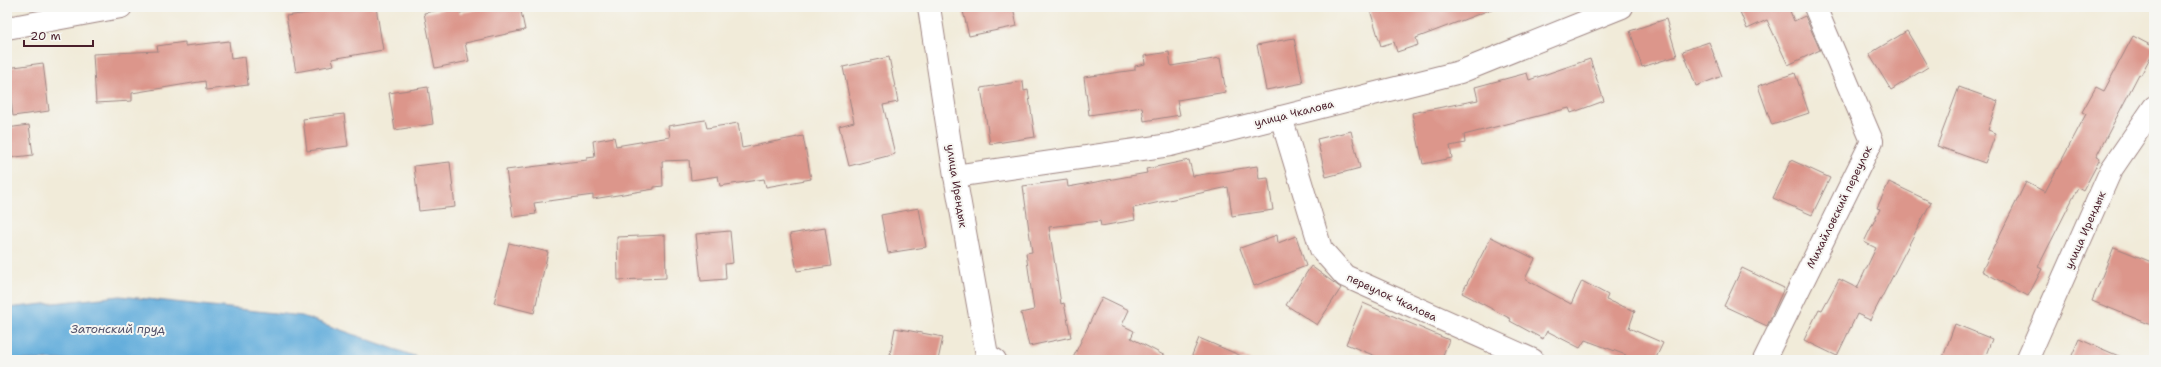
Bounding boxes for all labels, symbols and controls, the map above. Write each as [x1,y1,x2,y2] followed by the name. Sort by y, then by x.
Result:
[24,22,93,48] scale bar
[30,28,61,44] text: 20 m
[1253,96,1336,131] street label: улица Чкалова
[943,143,971,229] street label: улица Ирендык
[1803,143,1876,271] street label: Михайловский переулок
[2061,189,2110,272] street label: улица Ирендык
[1344,270,1439,325] street label: переулок Чкалова
[71,321,166,337] water label: Затонский пруд

